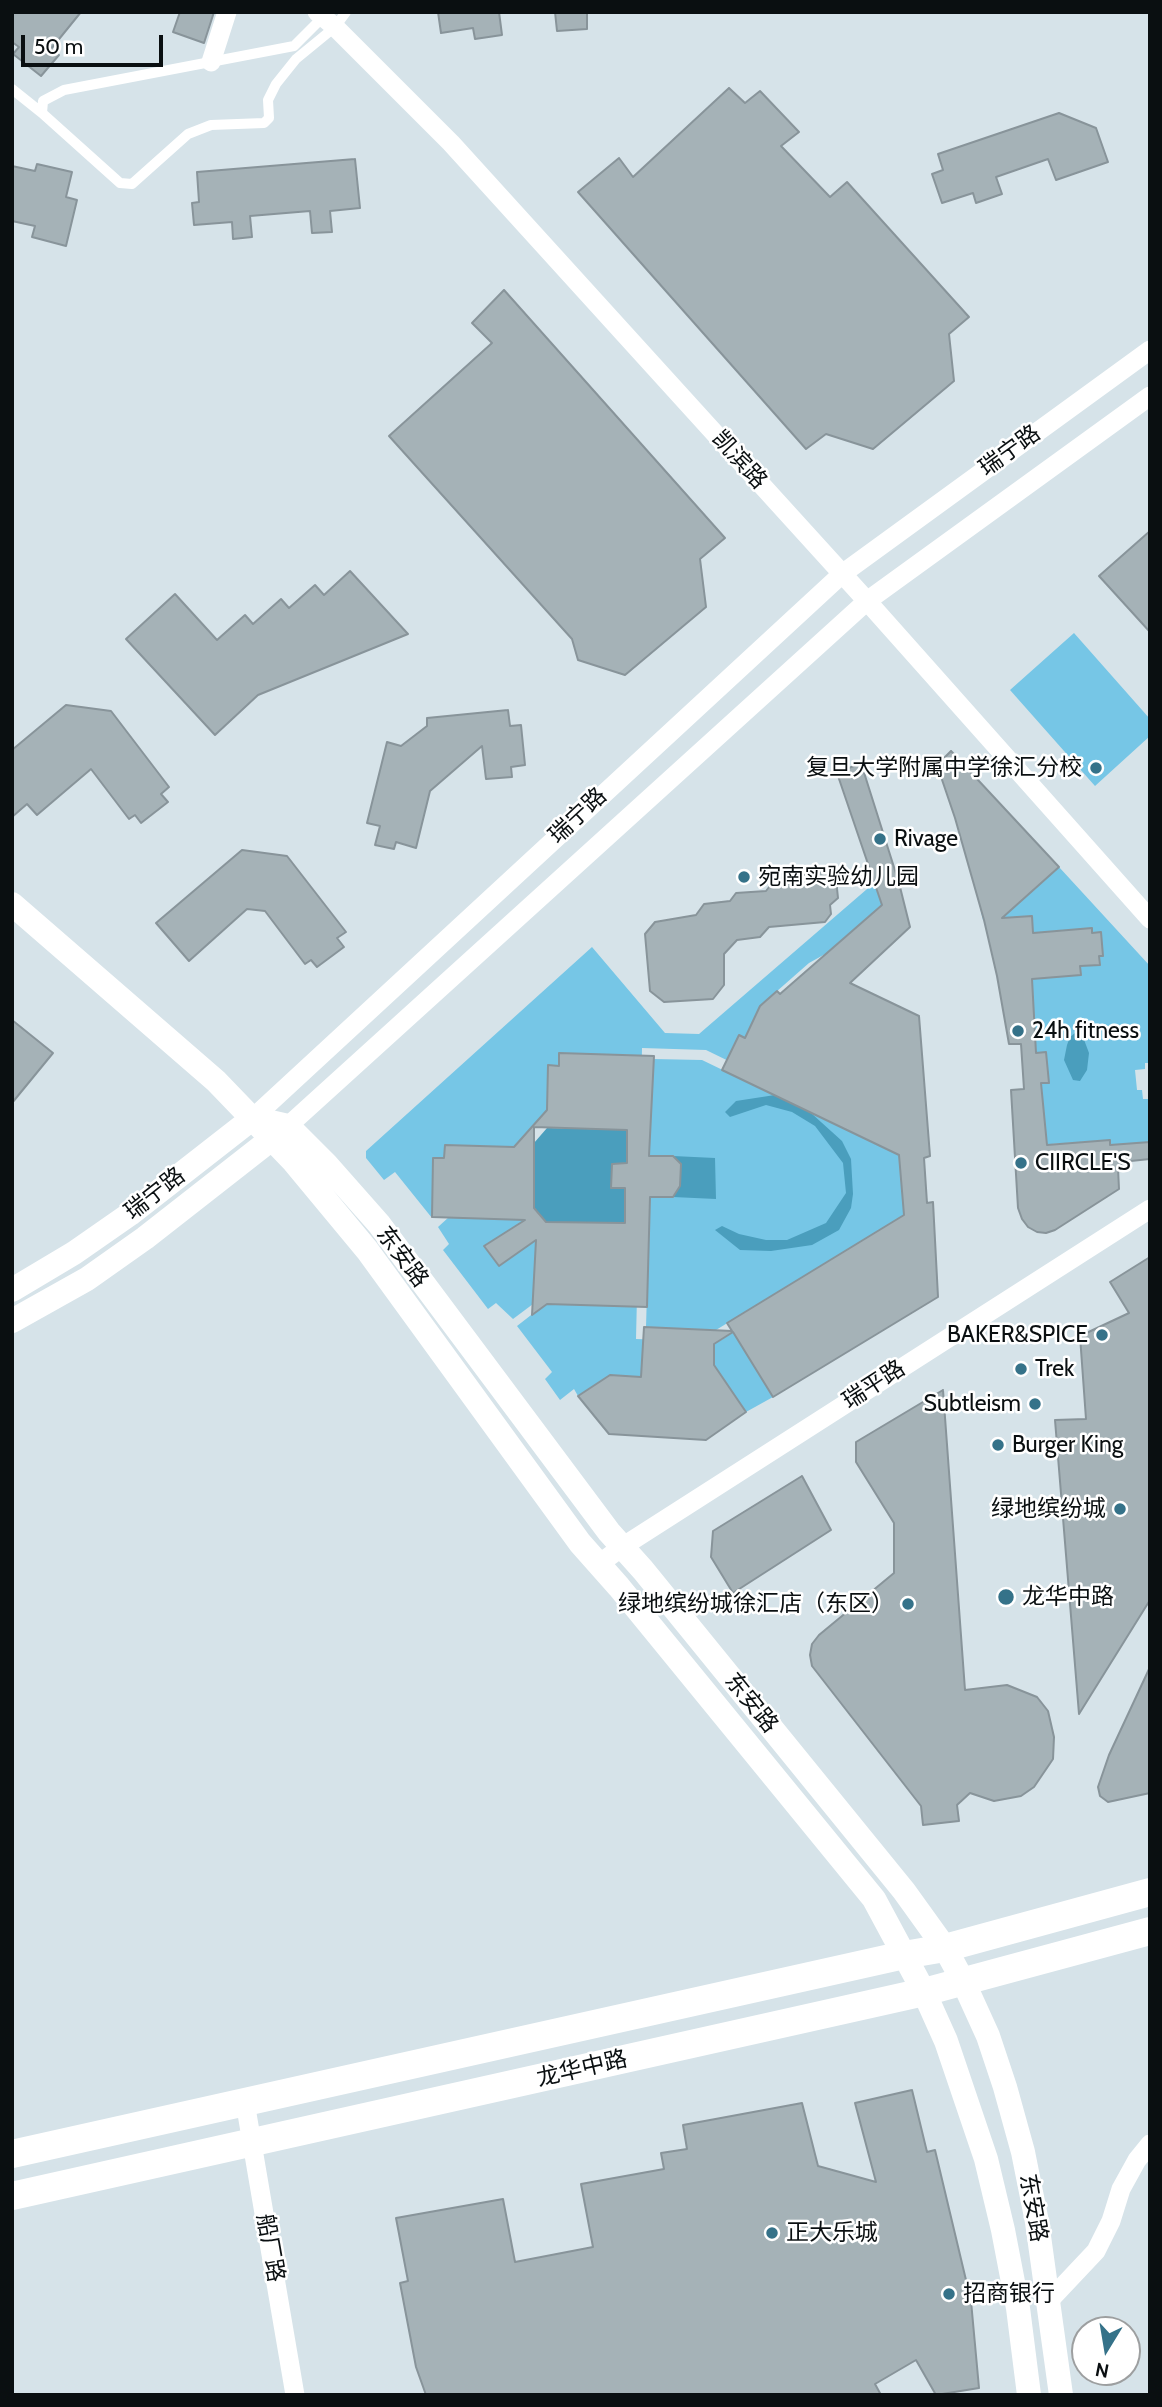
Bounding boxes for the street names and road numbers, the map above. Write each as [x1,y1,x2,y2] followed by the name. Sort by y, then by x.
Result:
[974,420,1046,482] street label: 瑞宁路
[706,425,772,495] street label: 凯滨路
[543,782,613,850] street label: 瑞宁路
[119,1162,191,1226] street label: 瑞宁路
[370,1221,434,1293] street label: 东安路
[838,1355,910,1415] street label: 瑞平路
[719,1668,783,1738] street label: 东安路
[534,2045,630,2093] street label: 龙华中路
[1013,2172,1053,2244] street label: 东安路
[250,2212,290,2284] street label: 船厂路

